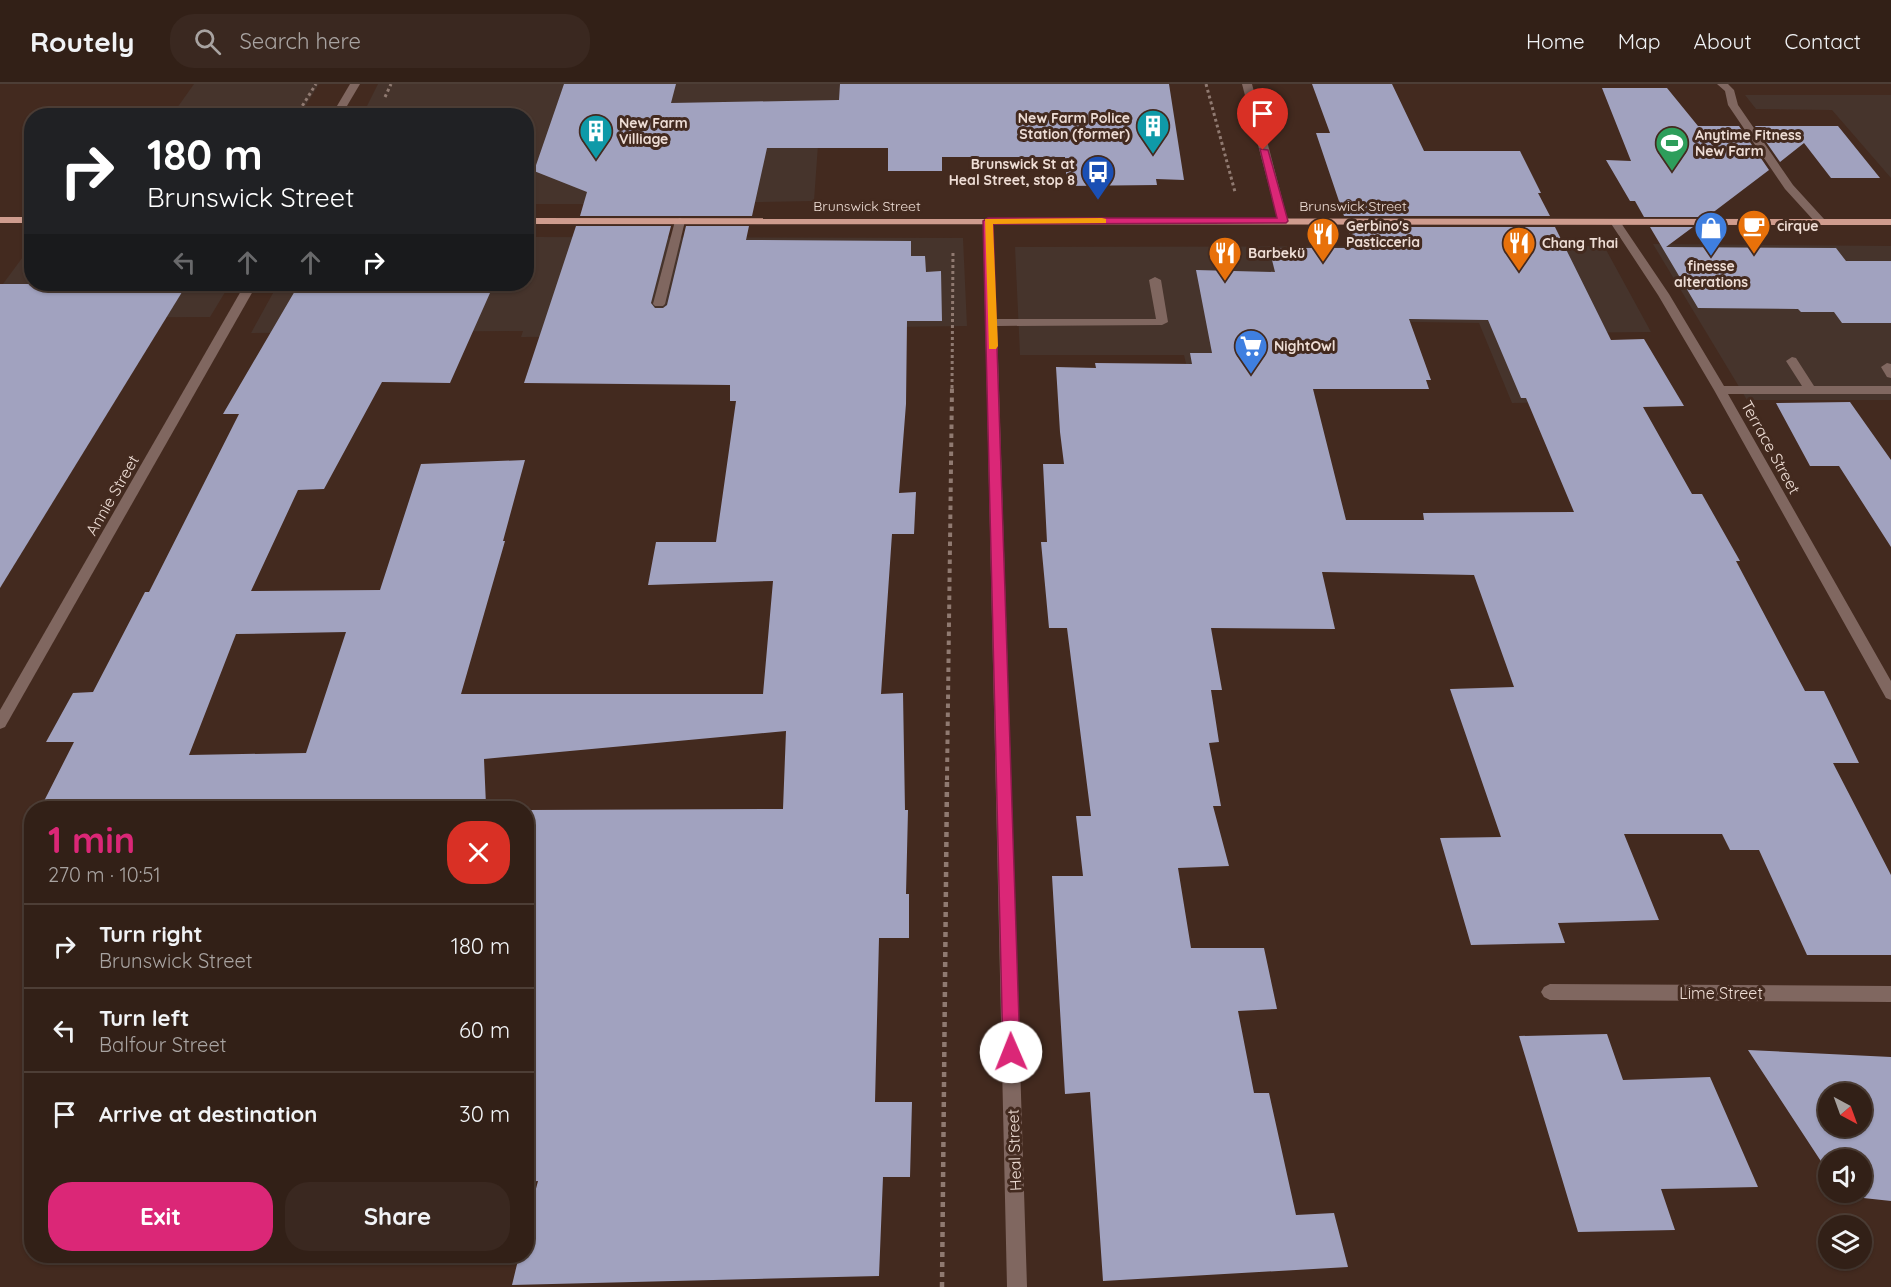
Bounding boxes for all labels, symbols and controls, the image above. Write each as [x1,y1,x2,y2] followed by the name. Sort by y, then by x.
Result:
[170,14,590,68] search box
[30,24,134,59] text: Routely
[191,25,224,58] icon: search
[239,27,361,55] text: Search here
[1526,28,1585,54] text: Home
[1618,28,1661,54] text: Map
[1694,28,1752,54] text: About
[1785,28,1861,54] text: Contact
[1237,88,1288,150] pin
[1246,97,1279,130] icon: arrive
[1135,108,1171,155] building icon: New Farm Police Station (former)
[1018,109,1130,143] place label: New Farm Police Station (former)
[578,113,614,160] building icon: New Farm Villiage
[619,114,688,148] place label: New Farm Villiage
[1654,125,1690,172] sports icon: Anytime Fitness New Farm
[1695,126,1802,160] place label: Anytime Fitness New Farm
[147,128,263,181] text: 180 m
[48,132,126,210] icon: right
[1080,154,1116,201] bus stop icon: Brunswick St at Heal Street, stop 8
[949,155,1075,189] place label: Brunswick St at Heal Street, stop 8
[147,180,354,214] text: Brunswick Street
[813,197,921,215] street label: Brunswick Street
[1299,197,1407,215] street label: Brunswick Street
[1736,208,1772,255] cafe icon: cirque
[1693,210,1729,257] shop icon: finesse alterations
[1305,216,1341,263] restaurant icon: Gerbino's Pasticceria
[1346,217,1420,251] place label: Gerbino's Pasticceria
[1777,217,1819,235] place label: cirque
[1501,225,1537,272] restaurant icon: Chang Thai
[1542,234,1618,252] place label: Chang Thai
[1207,235,1243,282] restaurant icon: Barbekü
[1248,244,1305,262] place label: Barbekü
[168,246,201,279] icon: left
[231,246,264,279] icon: ahead
[294,246,327,279] icon: ahead
[357,246,390,279] icon: right
[1674,257,1748,291] place label: finesse alterations
[1233,328,1269,375] supermarket icon: NightOwl
[1274,337,1336,355] place label: NightOwl
[1737,397,1805,497] street label: Terrace Street
[81,451,143,539] street label: Annie Street
[48,817,135,862] text: 1 min
[447,821,510,884] button: close
[48,862,161,887] text: 270 m · 10:51
[99,920,203,948] text: Turn right
[48,930,81,963] icon: right
[451,932,510,960] text: 180 m
[99,948,253,973] text: Brunswick Street
[1679,983,1763,1003] street label: Lime Street
[99,1004,189,1032] text: Turn left
[48,1014,81,1047] icon: left
[459,1016,510,1044] text: 60 m
[979,1020,1043,1084] position arrow
[99,1032,226,1057] text: Balfour Street
[1818,1083,1872,1137] north arrow
[1818,1083,1872,1269] map controls
[48,1098,81,1131] icon: arrive
[99,1100,317,1128] text: Arrive at destination
[459,1100,510,1128] text: 30 m
[1003,1109,1025,1191] street label: Heal Street
[1818,1149,1872,1203] button: sound
[48,1182,273,1251] button: Exit
[285,1182,510,1251] button: Share
[1818,1215,1872,1269] button: layers

